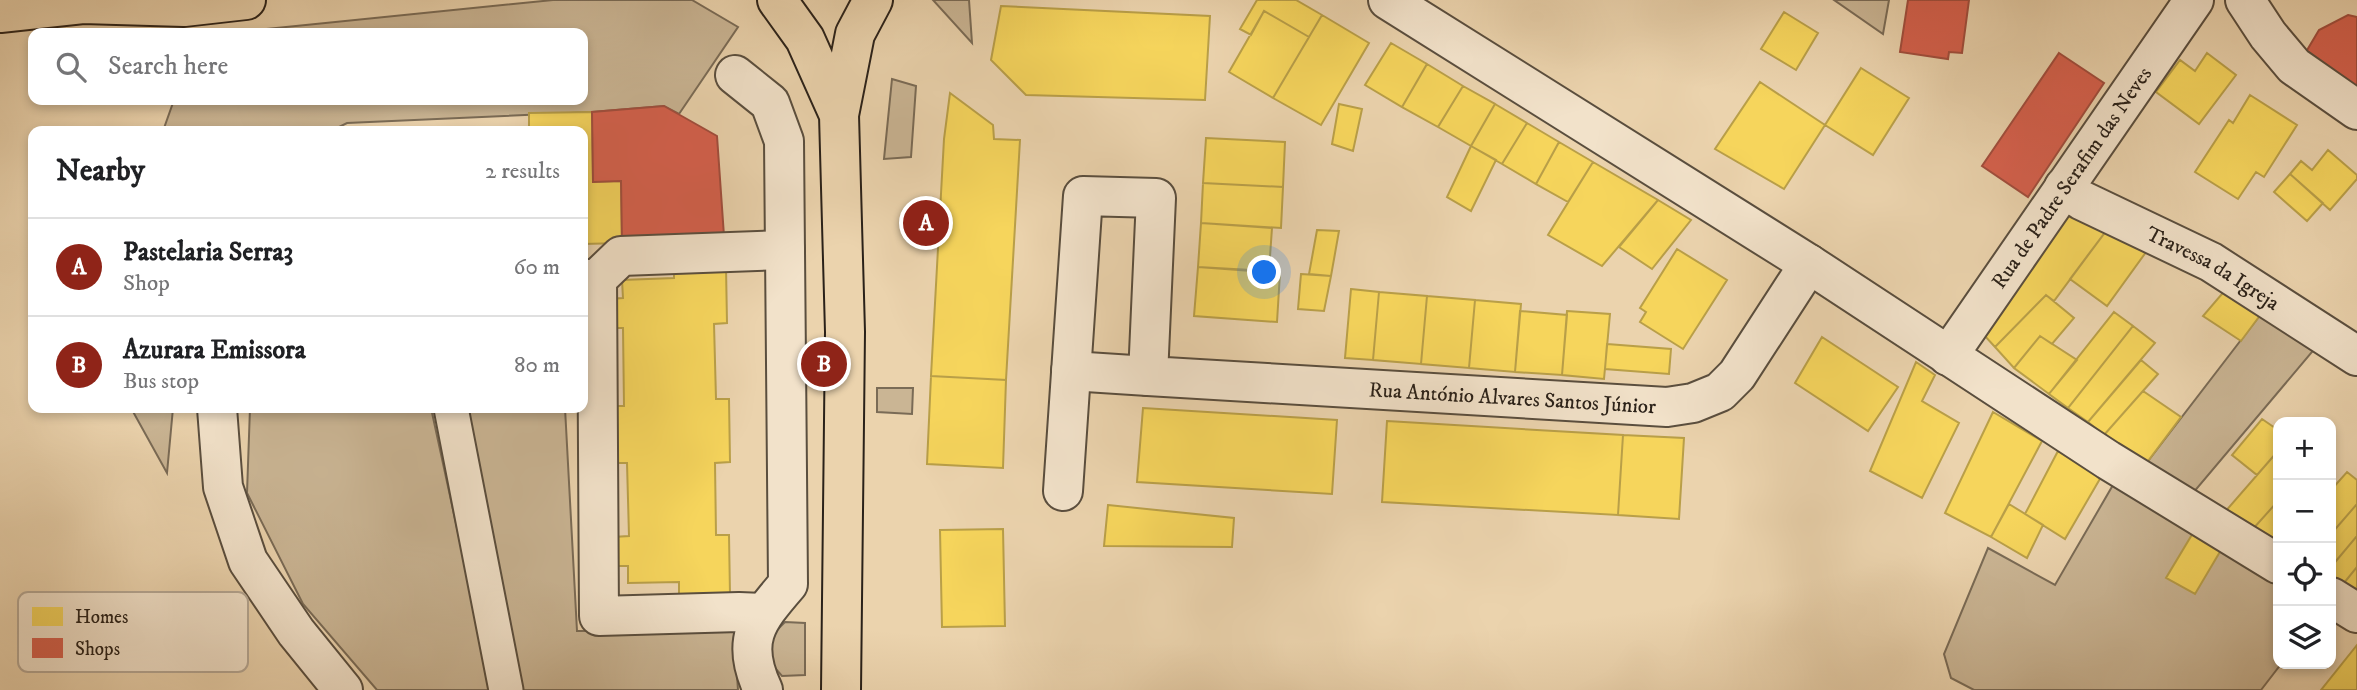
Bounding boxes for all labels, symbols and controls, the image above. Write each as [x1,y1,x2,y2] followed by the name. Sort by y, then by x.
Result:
[28,28,588,105] search box
[52,48,90,86] icon: search
[108,50,228,83] text: Search here
[1986,62,2158,294] street label: Rua de Padre Serafim das Neves
[56,153,145,190] text: Nearby
[485,157,560,186] text: 2 results
[903,197,949,249] pin: A
[2142,221,2284,317] street label: Travessa da Igreja
[123,236,293,269] text: Pastelaria Serra3
[72,253,86,282] text: A
[513,253,560,282] text: 60 m
[1247,255,1281,289] your location
[123,269,170,298] text: Shop
[123,334,306,367] text: Azurara Emissora
[801,338,847,390] pin: B
[72,351,86,380] text: B
[514,351,560,380] text: 80 m
[123,367,199,396] text: Bus stop
[1368,377,1657,420] street label: Rua António Alvares Santos Júnior
[2273,417,2336,669] map controls
[2273,417,2336,480] button: +
[2273,480,2336,543] button: −
[2273,543,2336,606] button: locate
[18,592,248,672] legend
[75,606,128,629] text: Homes
[2273,606,2336,669] button: layers
[75,638,120,661] text: Shops

